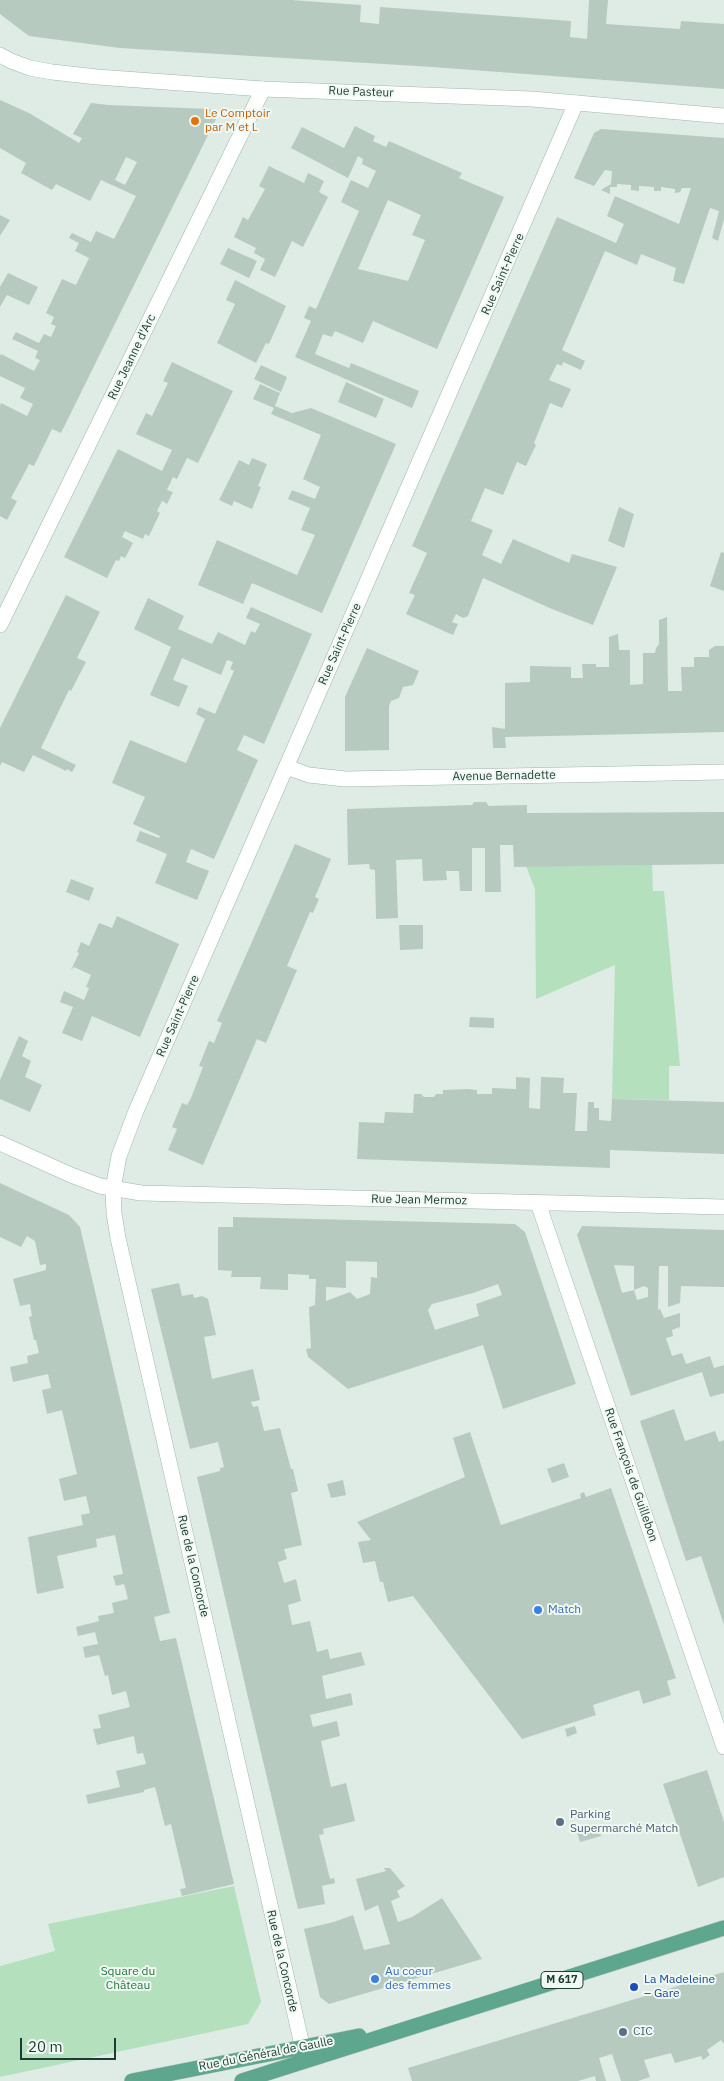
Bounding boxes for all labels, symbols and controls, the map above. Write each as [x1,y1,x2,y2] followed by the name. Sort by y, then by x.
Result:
[328,84,394,100] street label: Rue Pasteur
[205,107,270,135] place label: Le Comptoir par M et L
[189,115,201,127] marker: Le Comptoir par M et L
[479,231,527,317] street label: Rue Saint-Pierre
[105,312,159,402] street label: Rue Jeanne d'Arc
[316,601,364,687] street label: Rue Saint-Pierre
[452,768,556,784] street label: Avenue Bernadette
[154,973,202,1059] street label: Rue Saint-Pierre
[371,1192,467,1208] street label: Rue Jean Mermoz
[601,1406,661,1544] street label: Rue François de Guillebon
[174,1514,212,1618] street label: Rue de la Concorde
[548,1603,581,1617] place label: Match
[532,1604,544,1616] marker: Match
[570,1808,678,1836] place label: Parking Supermarché Match
[554,1816,566,1828] marker: Parking Supermarché Match
[263,1909,301,2013] street label: Rue de la Concorde
[101,1965,155,1993] park label: Square du Château
[385,1965,451,1993] place label: Au coeur des femmes
[541,1972,583,1988] road number: M 617
[369,1973,381,1985] marker: Au coeur des femmes
[644,1973,715,2001] place label: La Madeleine – Gare
[628,1981,640,1993] marker: La Madeleine – Gare
[633,2025,653,2039] place label: CIC
[617,2026,629,2038] marker: CIC
[22,2028,119,2060] scale bar
[198,2034,334,2074] street label: Rue du Général de Gaulle
[28,2037,63,2056] text: 20 m

